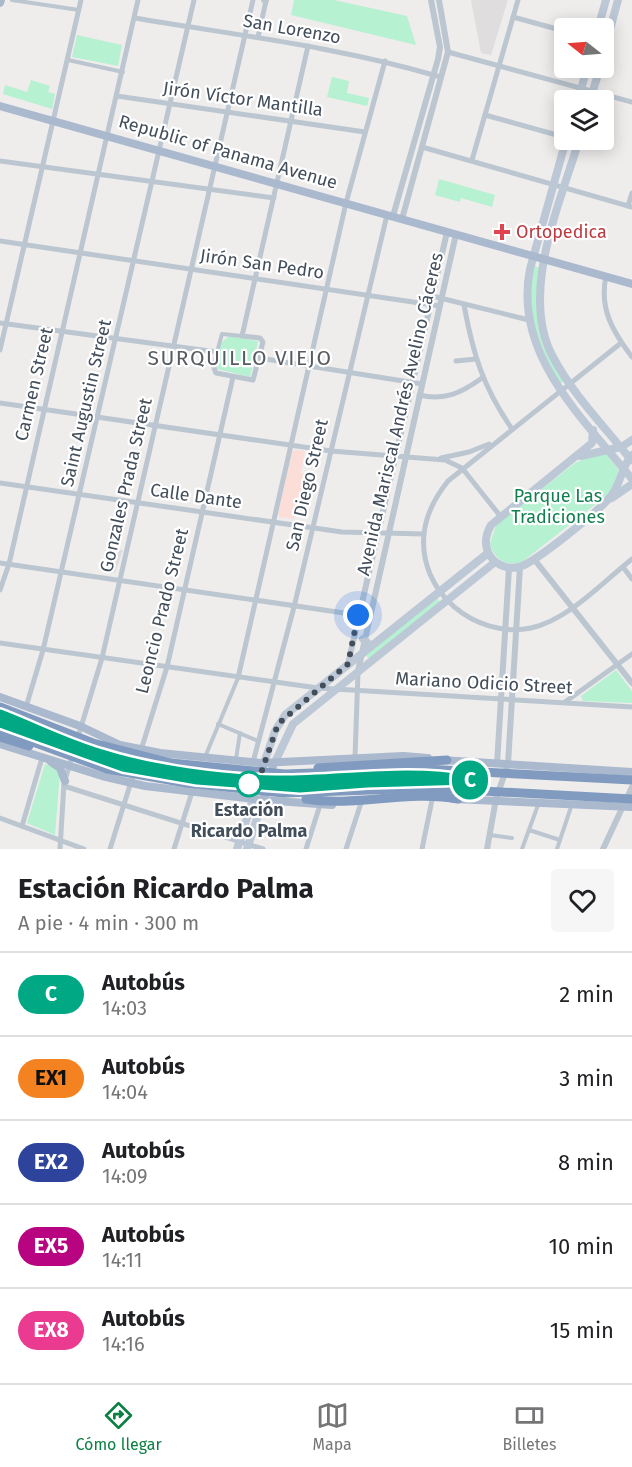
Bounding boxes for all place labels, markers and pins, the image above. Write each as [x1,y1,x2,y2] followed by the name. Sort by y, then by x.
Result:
[516,221,607,243] place label: Ortopedica
[493,223,511,241] marker: Ortopedica
[236,771,262,797] marker: Estación Ricardo Palma
[191,799,307,842] place label: Estación Ricardo Palma

